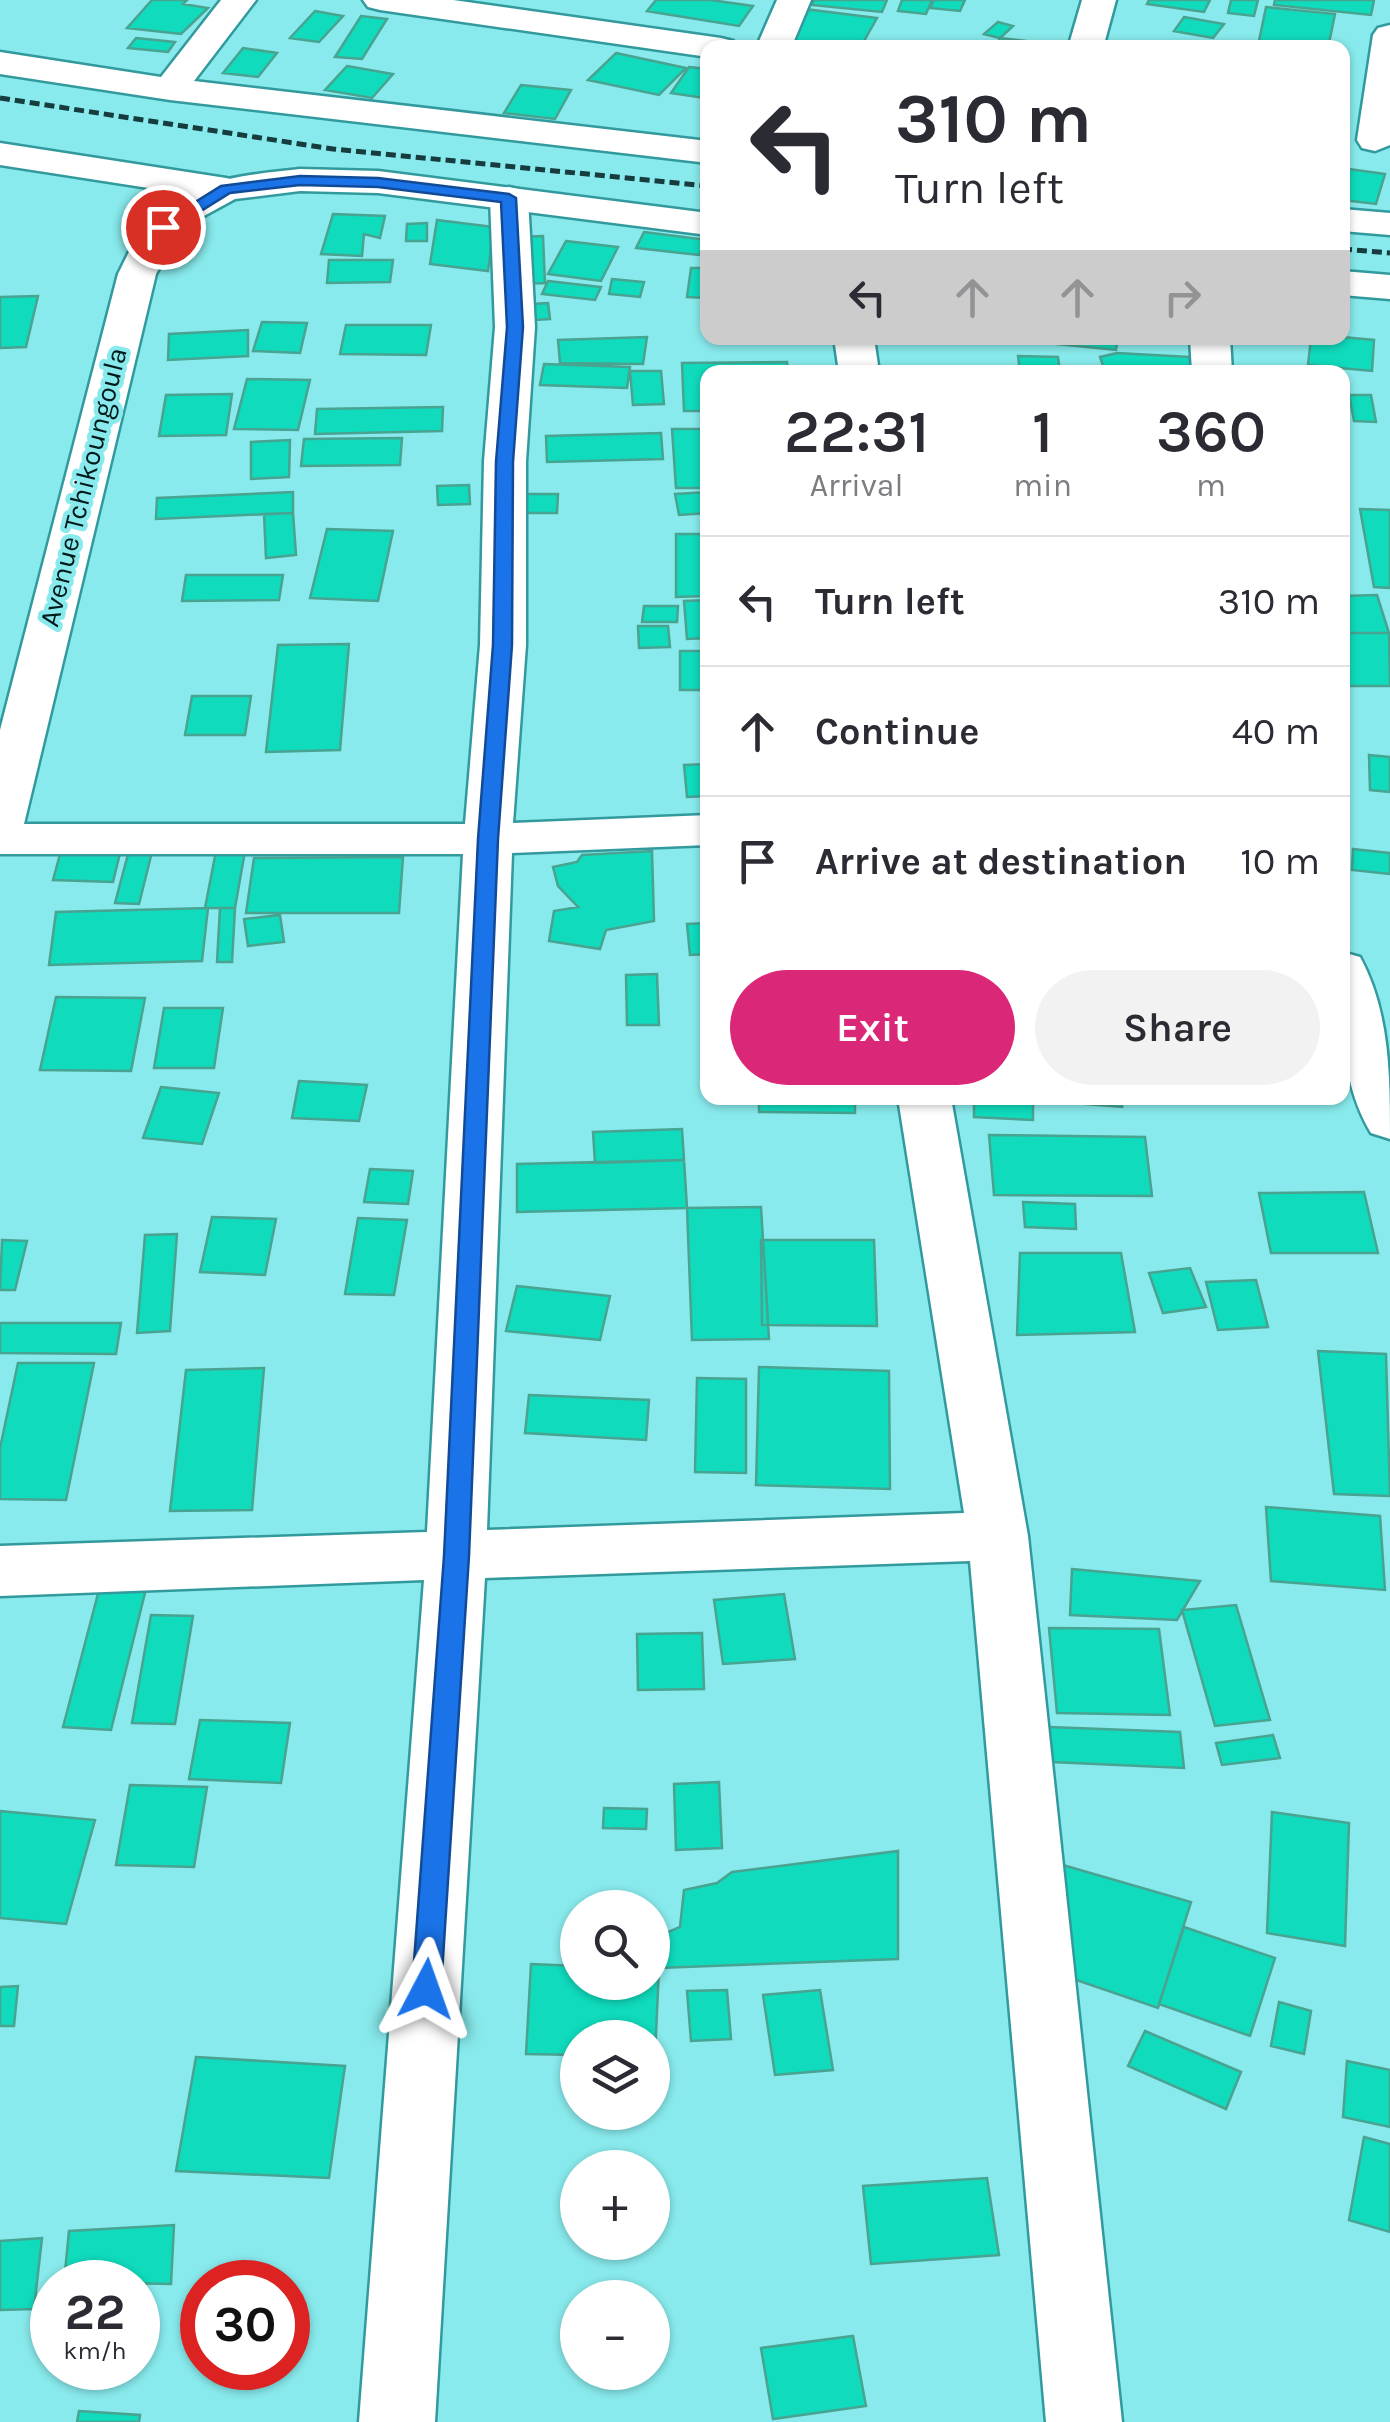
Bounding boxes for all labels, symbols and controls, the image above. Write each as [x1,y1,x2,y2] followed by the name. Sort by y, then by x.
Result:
[895,78,1092,160] text: 310 m
[730,80,860,210] icon: left
[895,162,1064,214] text: Turn left
[121,185,206,270] pin
[136,200,191,255] icon: arrive
[840,270,895,325] icon: left
[945,270,1000,325] icon: ahead
[1050,270,1105,325] icon: ahead
[1155,270,1210,325] icon: right
[32,344,134,630] street label: Avenue Tchikoungoula
[784,397,929,467] text: 22:31
[1032,397,1053,467] text: 1
[1156,397,1266,467] text: 360
[810,467,903,504] text: Arrival
[1013,467,1072,504] text: min
[1196,467,1226,504] text: m
[730,574,785,629] icon: left
[815,579,965,624] text: Turn left
[1218,579,1320,624] text: 310 m
[730,704,785,759] icon: ahead
[815,709,979,754] text: Continue
[1232,709,1320,754] text: 40 m
[730,834,785,889] icon: arrive
[815,839,1187,884] text: Arrive at destination
[1240,839,1320,884] text: 10 m
[730,970,1015,1085] button: Exit
[1035,970,1320,1085] button: Share
[560,1890,670,2390] map controls
[560,1890,670,2000] button: search
[374,1937,478,2041] position arrow
[560,2020,670,2130] button: layers
[560,2150,670,2260] button: +
[180,2260,310,2390] speed limit sign: 30
[560,2280,670,2390] button: −
[65,2283,125,2342] text: 22
[63,2336,127,2365] text: km/h

